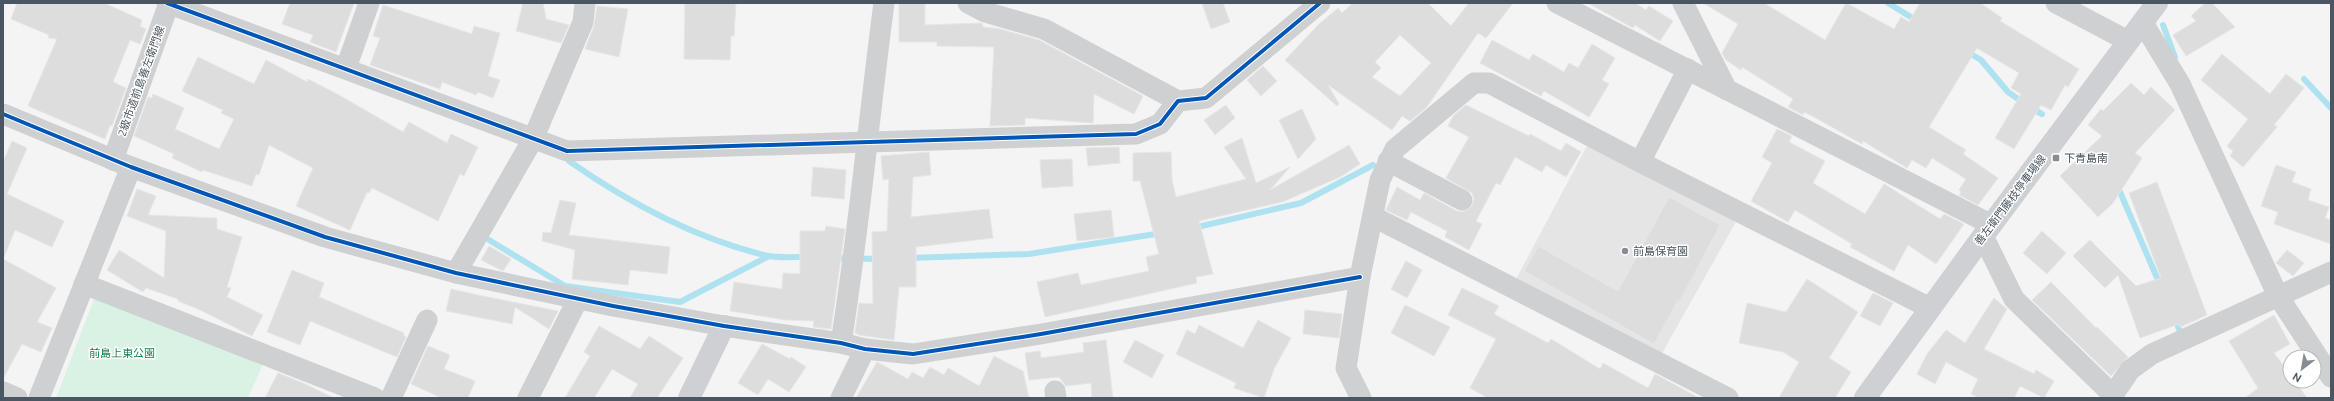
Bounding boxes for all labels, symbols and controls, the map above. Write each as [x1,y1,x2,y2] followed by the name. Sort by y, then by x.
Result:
[115,24,167,138] street label: 2級市道前島善左衛門線
[1972,152,2048,248] street label: 善左衛門藤枝停車場線
[2064,152,2108,164] place label: 下青島南
[2051,153,2061,163] marker: 下青島南
[1633,245,1688,257] place label: 前島保育園
[1620,246,1630,256] marker: 前島保育園
[89,347,155,359] park label: 前島上東公園
[2282,349,2322,389] north arrow
[2290,370,2303,385] text: N

